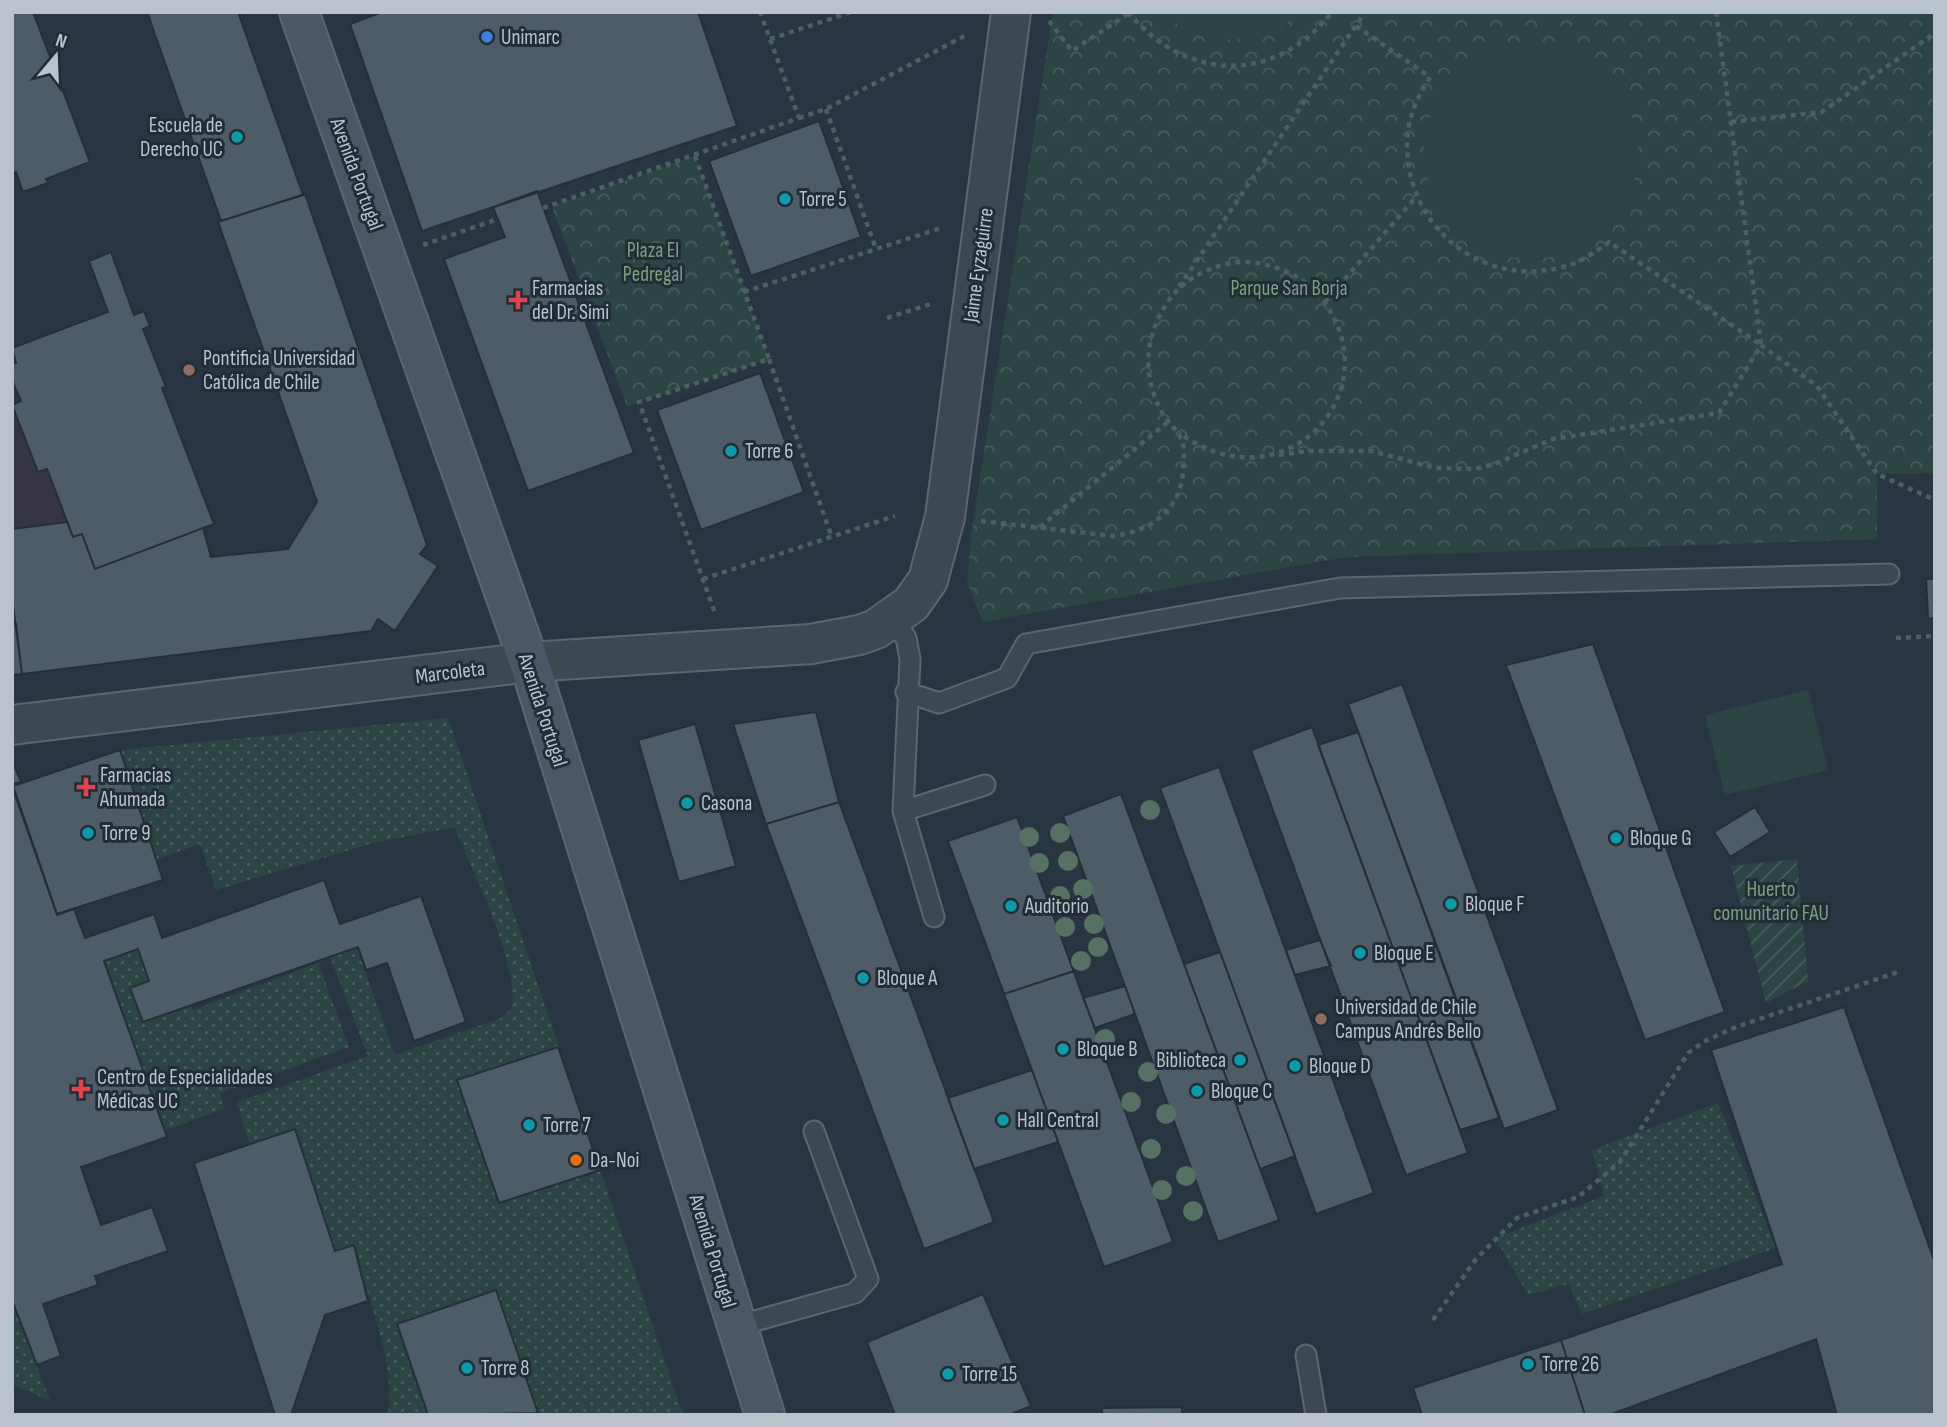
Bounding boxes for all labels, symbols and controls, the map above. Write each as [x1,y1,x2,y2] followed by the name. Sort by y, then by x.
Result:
[21,21,91,91] north arrow
[501,25,560,50] place label: Unimarc
[53,29,70,54] text: N
[479,29,495,45] marker: Unimarc
[140,113,223,162] place label: Escuela de Derecho UC
[324,114,388,234] street label: Avenida Portugal
[229,129,245,145] marker: Escuela de Derecho UC
[799,187,847,212] place label: Torre 5
[777,191,793,207] marker: Torre 5
[958,206,999,325] street label: Jaime Eyzaguirre
[623,238,683,287] park label: Plaza El Pedregal
[532,276,609,325] place label: Farmacias del Dr. Simi
[1231,276,1348,301] park label: Parque San Borja
[510,292,526,308] marker: Farmacias del Dr. Simi
[203,346,355,395] place label: Pontificia Universidad Católica de Chile
[181,362,197,378] marker: Pontificia Universidad Católica de Chile
[745,439,794,464] place label: Torre 6
[723,443,739,459] marker: Torre 6
[512,650,573,770] street label: Avenida Portugal
[414,656,486,689] street label: Marcoleta
[99,763,171,812] place label: Farmacias Ahumada
[78,779,94,795] marker: Farmacias Ahumada
[701,791,752,816] place label: Casona
[679,795,695,811] marker: Casona
[102,821,151,846] place label: Torre 9
[80,825,96,841] marker: Torre 9
[1630,826,1692,851] place label: Bloque G
[1608,830,1624,846] marker: Bloque G
[1713,877,1829,926] park label: Huerto comunitario FAU
[1465,892,1525,917] place label: Bloque F
[1024,894,1089,919] place label: Auditorio
[1443,896,1459,912] marker: Bloque F
[1003,898,1019,914] marker: Auditorio
[1374,941,1434,966] place label: Bloque E
[1352,945,1368,961] marker: Bloque E
[877,966,938,991] place label: Bloque A
[855,970,871,986] marker: Bloque A
[1335,995,1481,1044] place label: Universidad de Chile Campus Andrés Bello
[1313,1011,1329,1027] marker: Universidad de Chile Campus Andrés Bello
[1077,1037,1138,1062] place label: Bloque B
[1055,1041,1071,1057] marker: Bloque B
[1156,1048,1226,1073] place label: Biblioteca
[1232,1052,1248,1068] marker: Biblioteca
[1309,1054,1371,1079] place label: Bloque D
[1287,1058,1303,1074] marker: Bloque D
[97,1065,273,1114] place label: Centro de Especialidades Médicas UC
[71,1079,91,1099] marker: Centro de Especialidades Médicas UC
[1211,1079,1272,1104] place label: Bloque C
[1189,1083,1205,1099] marker: Bloque C
[1017,1108,1099,1133] place label: Hall Central
[995,1112,1011,1128] marker: Hall Central
[543,1113,591,1138] place label: Torre 7
[521,1117,537,1133] marker: Torre 7
[590,1148,639,1173] place label: Da-Noi
[568,1152,584,1168] marker: Da-Noi
[683,1190,742,1311] street label: Avenida Portugal
[1542,1352,1599,1377] place label: Torre 26
[481,1356,530,1381] place label: Torre 8
[1520,1356,1536,1372] marker: Torre 26
[459,1360,475,1376] marker: Torre 8
[962,1362,1017,1387] place label: Torre 15
[940,1366,956,1382] marker: Torre 15

